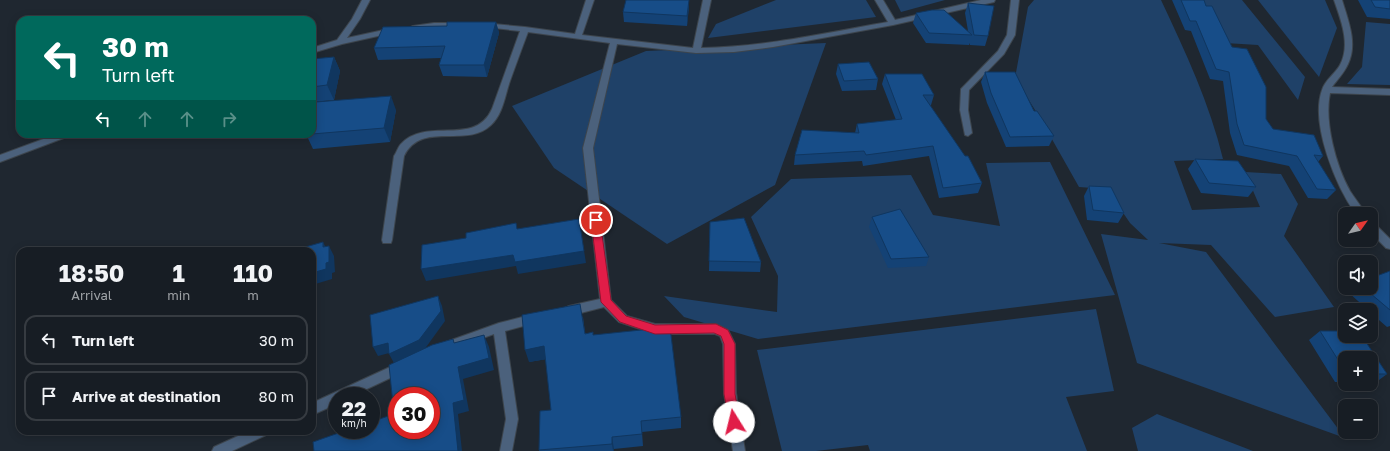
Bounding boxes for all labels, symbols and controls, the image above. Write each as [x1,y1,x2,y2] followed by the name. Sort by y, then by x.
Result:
[102,30,169,63] text: 30 m
[36,32,88,84] icon: left
[102,64,175,86] text: Turn left
[92,108,114,130] icon: left
[134,108,156,130] icon: ahead
[176,108,198,130] icon: ahead
[218,108,240,130] icon: right
[579,203,613,237] pin
[1338,207,1378,247] north arrow
[1338,207,1378,439] map controls
[585,209,607,231] icon: arrive
[1338,255,1378,295] button: sound
[59,258,124,287] text: 18:50
[172,258,185,287] text: 1
[233,258,273,287] text: 110
[71,287,112,303] text: Arrival
[167,287,190,303] text: min
[247,287,259,303] text: m
[1338,303,1378,343] button: layers
[38,329,60,351] icon: left
[72,331,134,349] text: Turn left
[259,331,294,349] text: 30 m
[1338,351,1378,391] button: +
[38,385,60,407] icon: arrive
[72,387,221,405] text: Arrive at destination
[259,387,294,405] text: 80 m
[388,387,440,439] speed limit sign: 30
[342,396,366,420] text: 22
[1338,399,1378,439] button: −
[713,401,755,443] position arrow
[341,417,367,429] text: km/h

